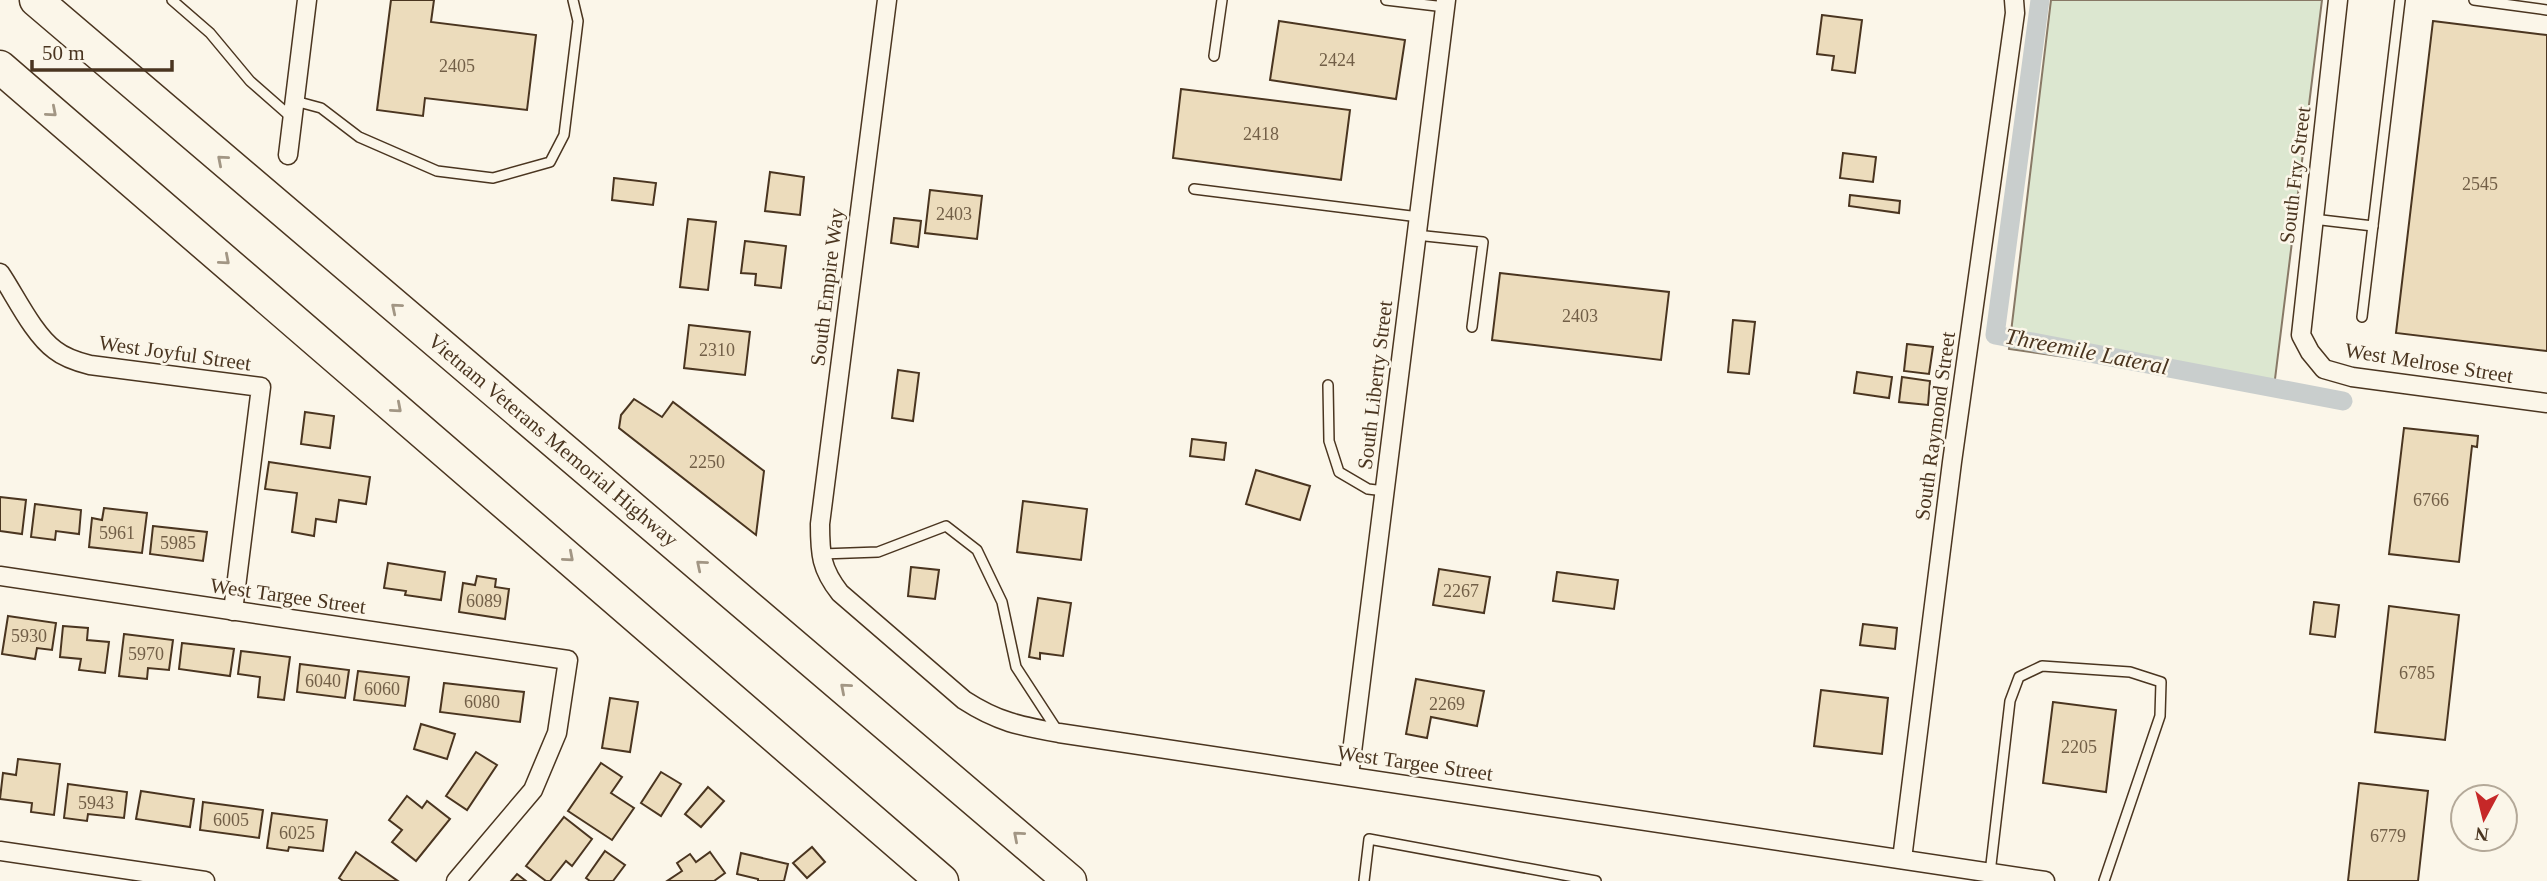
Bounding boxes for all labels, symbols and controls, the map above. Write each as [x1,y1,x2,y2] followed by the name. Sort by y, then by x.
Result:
[32,28,172,72] scale bar
[42,41,85,65] text: 50 m
[1319,50,1355,70] house number: 2424
[439,56,475,76] house number: 2405
[44,104,57,116] one-way arrow
[2275,105,2315,245] street label: South Fry Street
[1243,124,1279,144] house number: 2418
[218,156,231,168] one-way arrow
[2462,174,2498,194] house number: 2545
[936,204,972,224] house number: 2403
[805,206,849,367] street label: South Empire Way
[216,252,229,264] one-way arrow
[1353,299,1397,471] street label: South Liberty Street
[391,303,403,316] one-way arrow
[1562,306,1598,326] house number: 2403
[2003,323,2171,380] water label: Threemile Lateral
[423,328,683,552] street label: Vietnam Veterans Memorial Highway
[97,330,253,376] street label: West Joyful Street
[1910,330,1960,522] street label: South Raymond Street
[2343,338,2515,388] street label: West Melrose Street
[699,340,735,360] house number: 2310
[388,400,401,412] one-way arrow
[689,452,725,472] house number: 2250
[2413,490,2449,510] house number: 6766
[99,523,135,543] house number: 5961
[160,533,196,553] house number: 5985
[560,549,573,561] one-way arrow
[696,560,708,573] one-way arrow
[209,573,368,619] street label: West Targee Street
[1443,581,1479,601] house number: 2267
[466,591,502,611] house number: 6089
[11,626,47,646] house number: 5930
[128,644,164,664] house number: 5970
[2399,663,2435,683] house number: 6785
[305,671,341,691] house number: 6040
[364,679,400,699] house number: 6060
[841,684,854,696] one-way arrow
[464,692,500,712] house number: 6080
[1429,694,1465,714] house number: 2269
[2061,737,2097,757] house number: 2205
[1336,740,1495,786] street label: West Targee Street
[2449,783,2519,853] north arrow
[78,793,114,813] house number: 5943
[213,810,249,830] house number: 6005
[279,823,315,843] house number: 6025
[2474,823,2490,846] text: N
[2370,826,2406,846] house number: 6779
[1013,832,1026,844] one-way arrow

